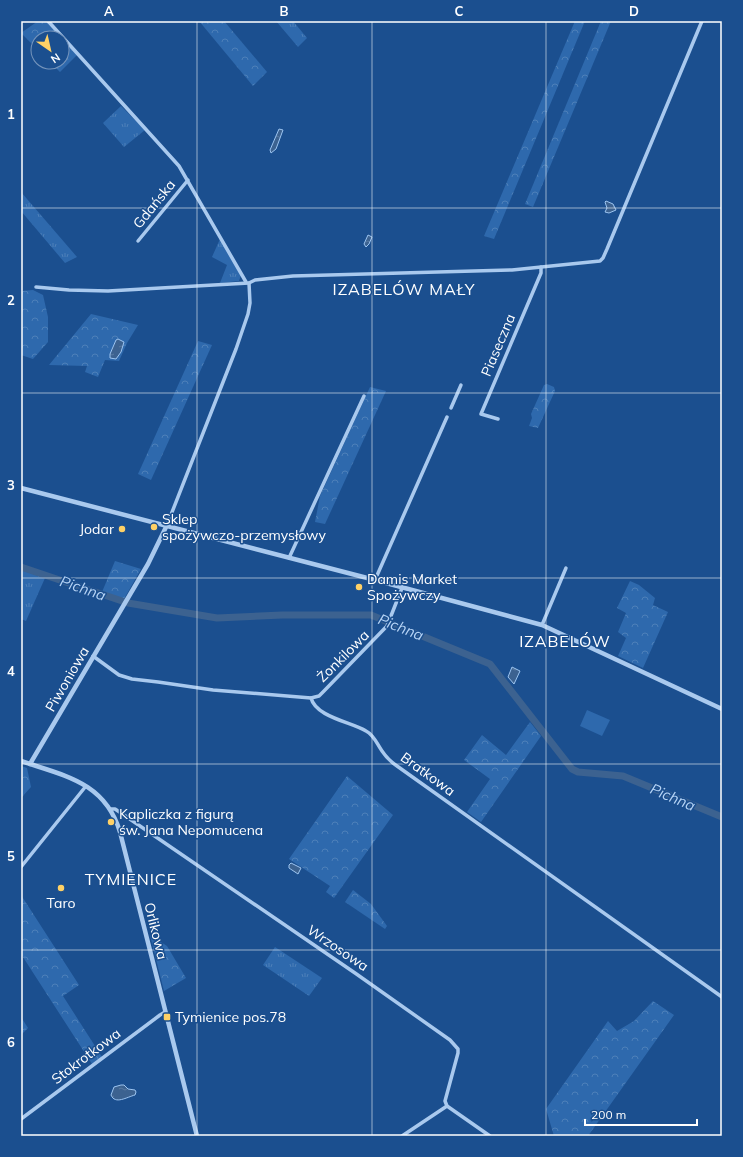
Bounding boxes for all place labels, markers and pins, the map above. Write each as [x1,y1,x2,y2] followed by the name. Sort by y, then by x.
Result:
[162,510,327,544] place label: Sklep spożywczo-przemysłowy
[80,520,115,538] place label: Jodar
[149,522,159,532] marker: Sklep spożywczo-przemysłowy
[117,524,127,534] marker: Jodar
[367,570,457,604] place label: Damis Market Spożywczy
[354,582,364,592] marker: Damis Market Spożywczy
[119,805,263,839] place label: Kapliczka z figurą św. Jana Nepomucena
[106,817,116,827] marker: Kapliczka z figurą św. Jana Nepomucena
[56,883,66,893] marker: Taro
[47,894,75,912] place label: Taro
[175,1008,286,1026] place label: Tymienice pos.78
[162,1012,172,1022] marker: Tymienice pos.78

